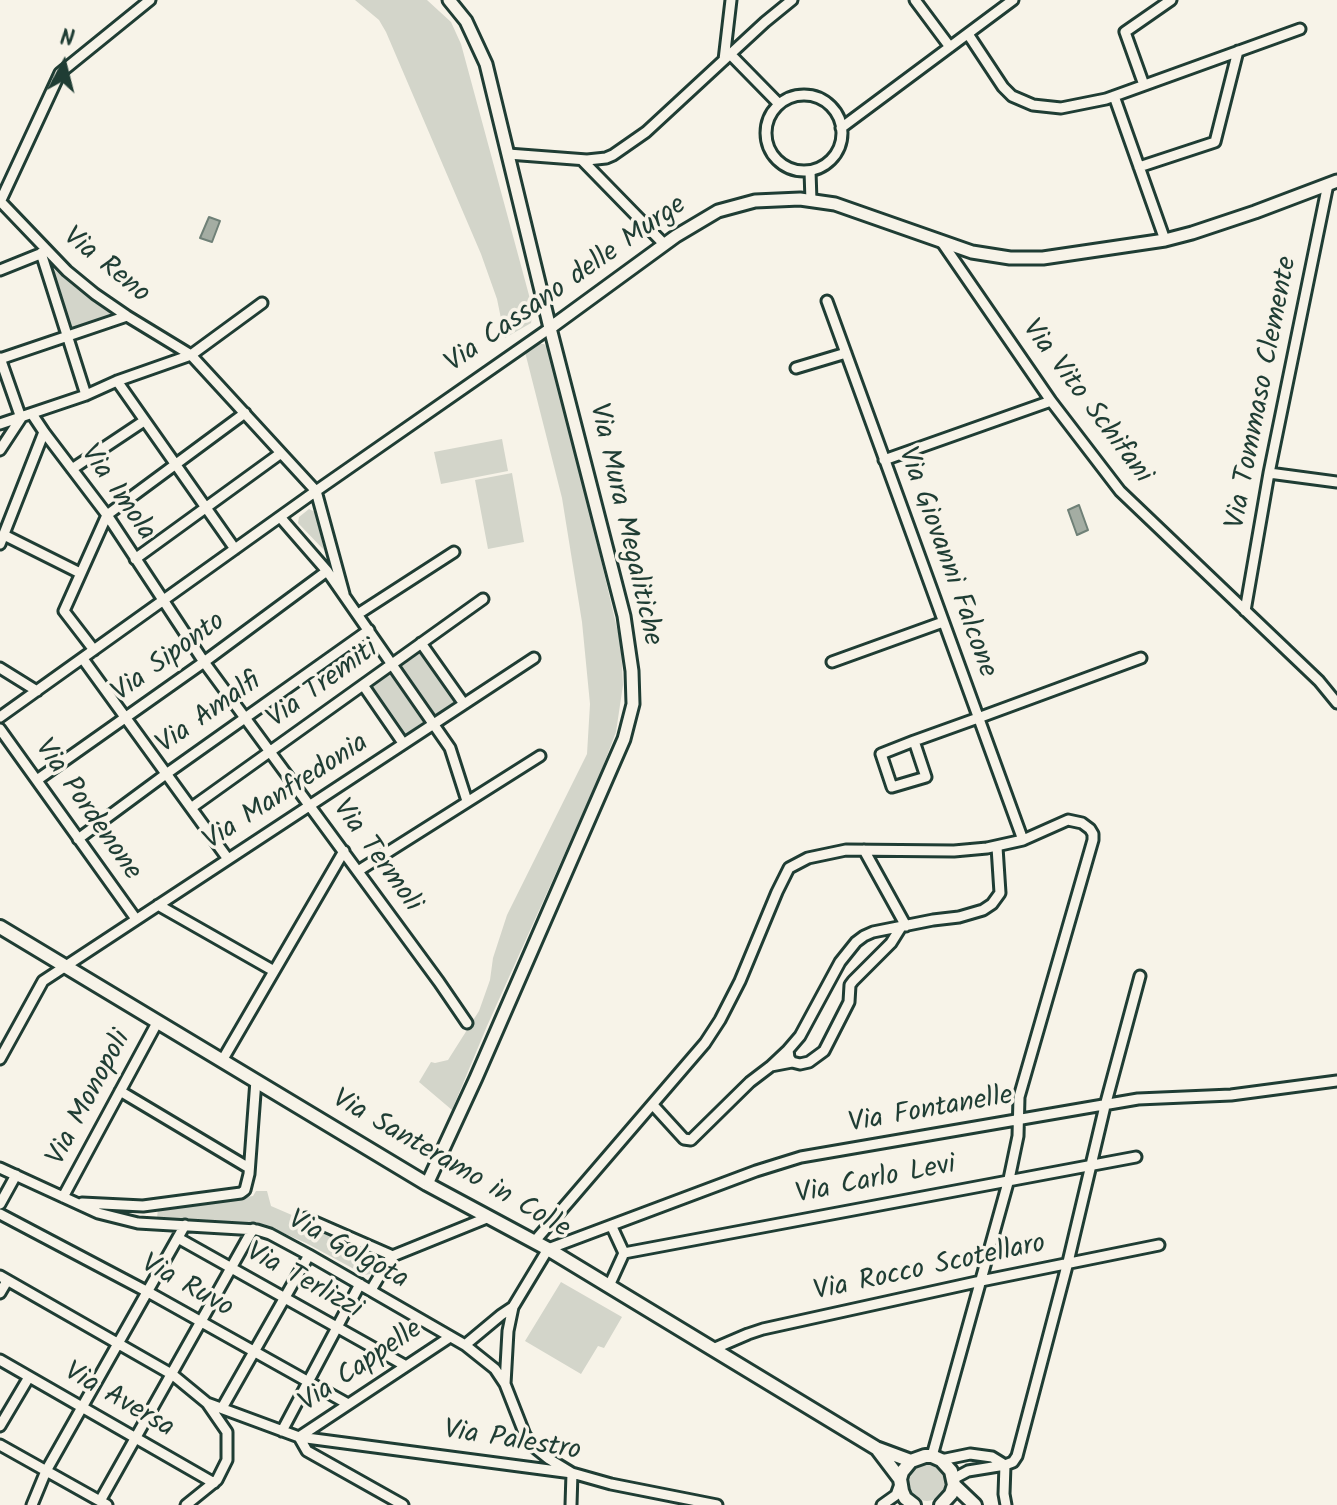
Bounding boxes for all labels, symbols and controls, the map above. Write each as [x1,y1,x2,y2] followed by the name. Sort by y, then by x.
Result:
[58,21,76,58] text: N
[24,24,104,104] north arrow
[440,190,694,382] street label: Via Cassano delle Murge
[55,222,155,312] street label: Via Reno
[1221,254,1307,532] street label: Via Tommaso Clemente
[1012,314,1158,492] street label: Via Vito Schifani
[579,401,667,649] street label: Via Mura Megalitiche
[71,439,161,549] street label: Via Imola
[888,443,1002,683] street label: Via Giovanni Falcone
[107,607,233,711] street label: Via Siponto
[262,634,386,738] street label: Via Tremiti
[151,667,269,763] street label: Via Amalfi
[198,728,376,860] street label: Via Manfredonia
[25,734,147,888] street label: Via Pordenone
[323,794,427,920] street label: Via Termoli
[41,1026,141,1172] street label: Via Monopoli
[846,1081,1016,1143] street label: Via Fontanelle
[325,1084,575,1248] street label: Via Santeramo in Colle
[793,1150,959,1214] street label: Via Carlo Levi
[281,1205,413,1299] street label: Via Golgota
[811,1229,1049,1311] street label: Via Rocco Scotellaro
[239,1237,367,1329] street label: Via Terlizzi
[134,1249,238,1327] street label: Via Ruvo
[294,1315,430,1421] street label: Via Cappelle
[57,1357,179,1447] street label: Via Aversa
[441,1416,583,1470] street label: Via Palestro

